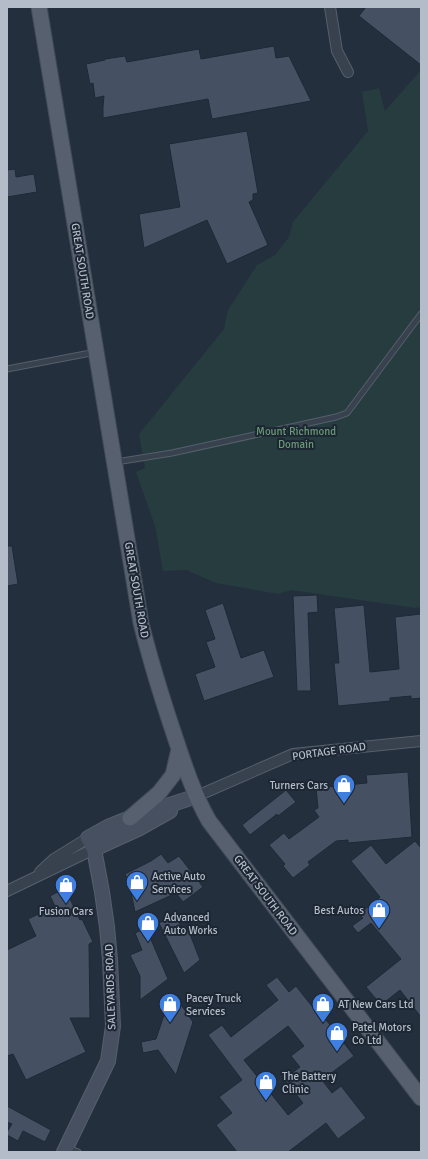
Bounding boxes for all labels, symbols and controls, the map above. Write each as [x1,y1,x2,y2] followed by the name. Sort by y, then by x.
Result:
[68,222,97,320] street label: GREAT SOUTH ROAD
[256,425,336,451] park label: Mount Richmond Domain
[122,541,151,639] street label: GREAT SOUTH ROAD
[291,740,367,763] street label: PORTAGE ROAD
[331,772,357,805] shop icon: Turners Cars
[270,779,328,792] place label: Turners Cars
[231,853,300,938] street label: GREAT SOUTH ROAD
[124,869,150,902] shop icon: Active Auto Services
[152,870,206,896] place label: Active Auto Services
[53,872,79,905] shop icon: Fusion Cars
[366,897,392,930] shop icon: Best Autos
[314,904,364,917] place label: Best Autos
[39,905,93,918] place label: Fusion Cars
[135,910,161,943] shop icon: Advanced Auto Works
[164,911,218,937] place label: Advanced Auto Works
[103,944,118,1030] street label: SALEYARDS ROAD
[157,991,183,1024] shop icon: Pacey Truck Services
[310,991,336,1024] shop icon: AT New Cars Ltd
[186,992,242,1018] place label: Pacey Truck Services
[338,998,414,1011] place label: AT New Cars Ltd
[324,1020,350,1053] shop icon: Patel Motors Co Ltd
[352,1021,411,1047] place label: Patel Motors Co Ltd
[253,1069,279,1102] shop icon: The Battery Clinic
[282,1070,337,1096] place label: The Battery Clinic

